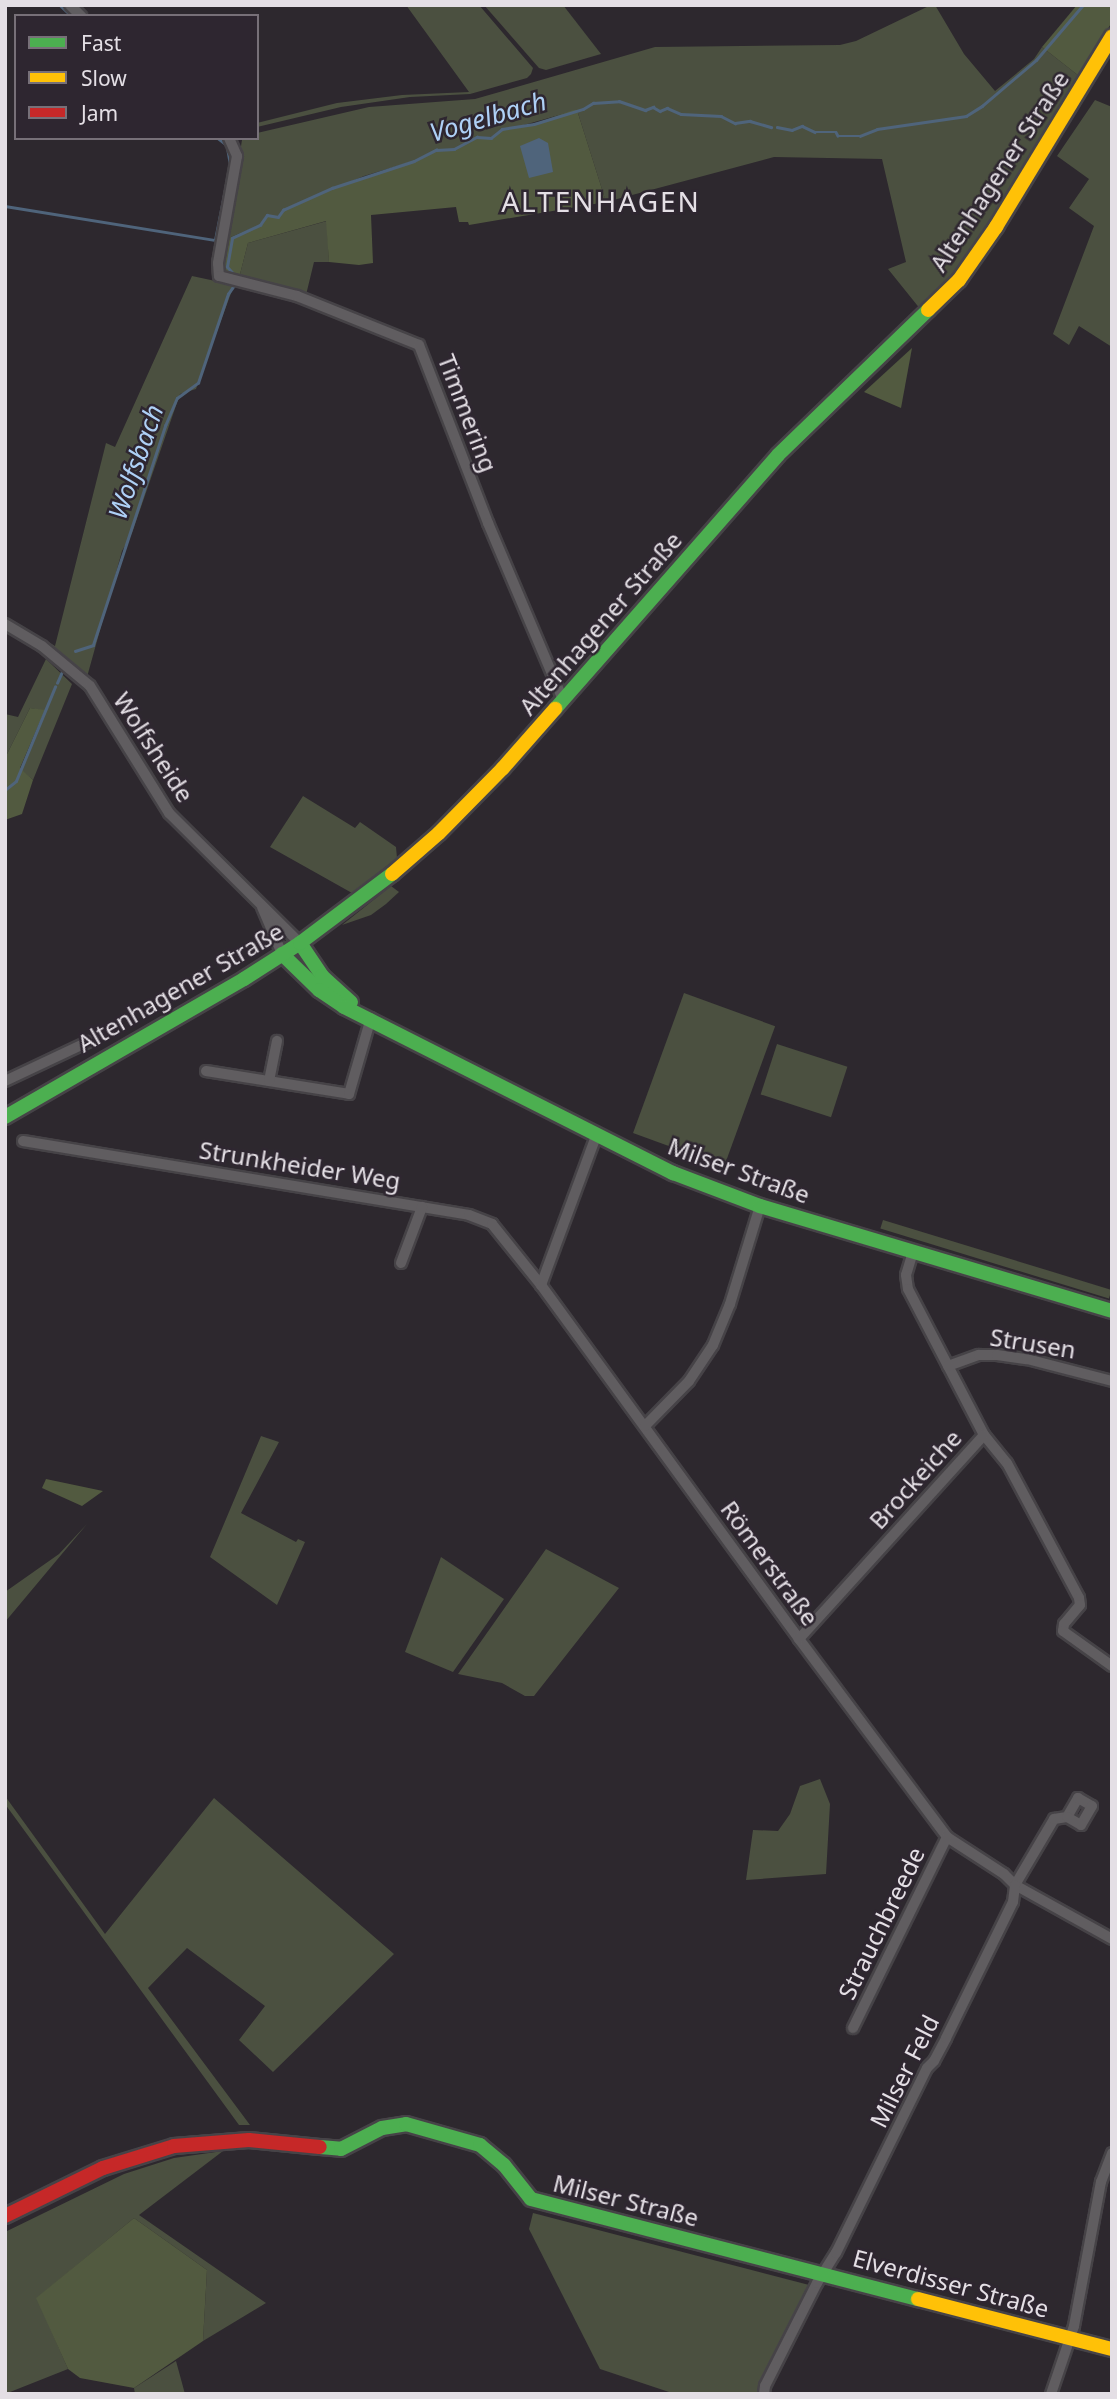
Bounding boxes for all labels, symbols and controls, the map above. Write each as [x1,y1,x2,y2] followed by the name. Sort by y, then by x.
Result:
[14,14,259,140] legend
[81,29,121,57] text: Fast
[81,64,127,92] text: Slow
[923,65,1075,277] street label: Altenhagener Straße
[426,85,550,149] water label: Vogelbach
[81,99,118,127] text: Jam
[502,184,700,218] district label: ALTENHAGEN
[432,350,504,476] street label: Timmering
[102,401,170,523] water label: Wolfsbach
[513,526,687,720] street label: Altenhagener Straße
[108,687,200,807] street label: Wolfsheide
[72,916,288,1058] street label: Altenhagener Straße
[664,1131,814,1209] street label: Milser Straße
[197,1135,403,1195] street label: Strunkheider Weg
[988,1322,1078,1364] street label: Strusen
[863,1423,967,1535] street label: Brockeiche
[715,1495,825,1631] street label: Römerstraße
[832,1842,930,2004] street label: Strauchbreede
[863,2010,945,2132] street label: Milser Feld
[550,2168,702,2232] street label: Milser Straße
[850,2243,1052,2323] street label: Elverdisser Straße

